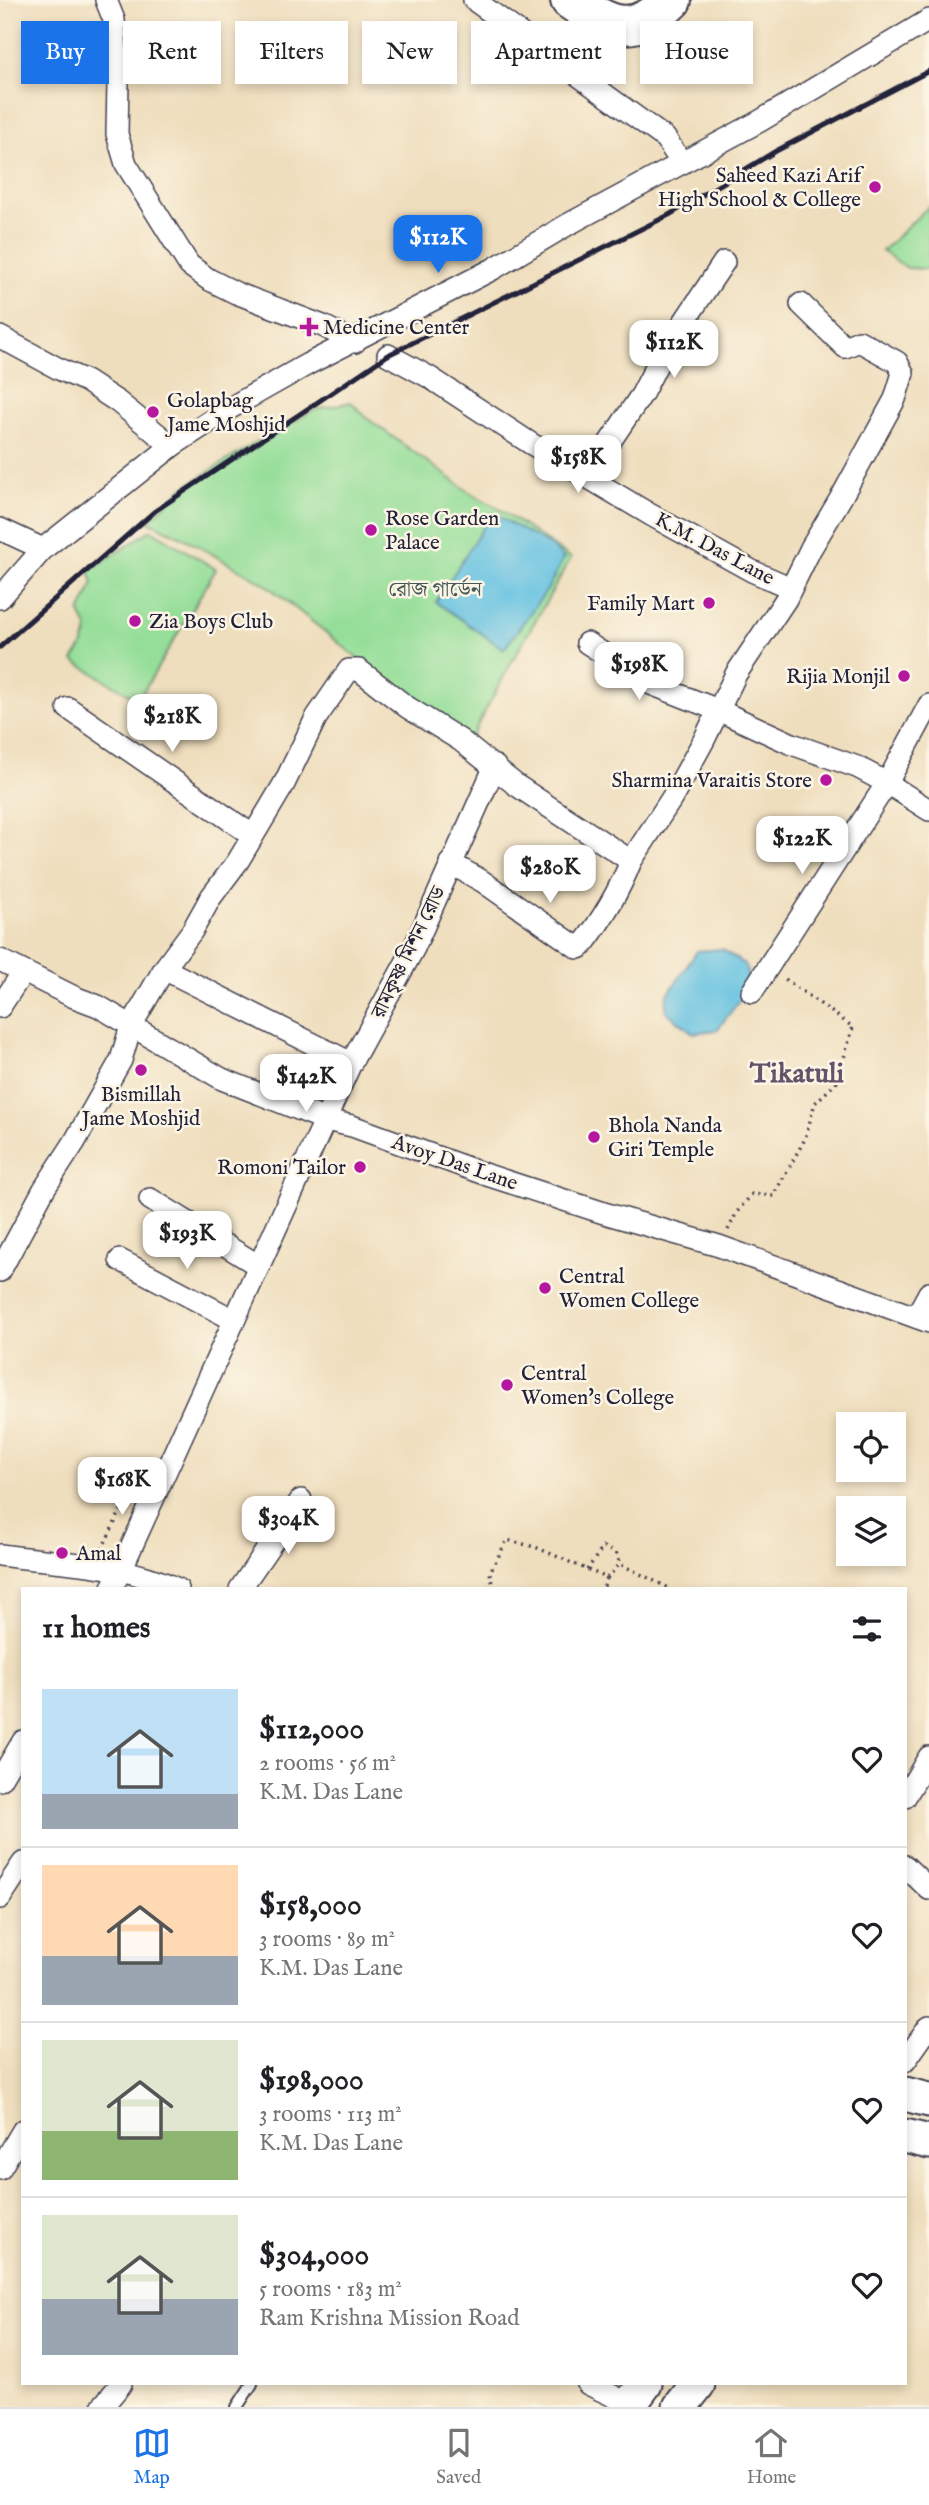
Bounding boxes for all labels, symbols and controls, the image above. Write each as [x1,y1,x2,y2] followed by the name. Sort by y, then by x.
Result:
[21,21,109,84] chip: Buy
[123,21,221,84] chip: Rent
[235,21,348,84] chip: Filters
[362,21,457,84] chip: New
[471,21,626,84] chip: Apartment
[640,21,753,84] chip: House
[658,163,864,214] place label: Saheed Kazi Arif High School & College
[867,179,883,195] marker: Saheed Kazi Arif High School & College
[389,216,487,275] pin: $112K
[409,223,467,252] text: $112K
[323,315,470,342] place label: Medicine Center
[301,319,317,335] marker: Medicine Center
[625,320,723,380] pin: $112K
[645,328,703,357] text: $112K
[165,388,286,439] place label: Golapbag Jame Moshjid
[145,404,161,420] marker: Golapbag Jame Moshjid
[529,435,627,495] pin: $158K
[550,443,606,472] text: $158K
[385,506,499,557] place label: Rose Garden Palace
[650,507,779,592] street label: K.M. Das Lane
[363,522,379,538] marker: Rose Garden Palace
[388,577,483,604] park label: রোজ গার্ডেন
[587,591,695,618] place label: Family Mart
[701,595,717,611] marker: Family Mart
[149,609,273,636] place label: Zia Boys Club
[127,613,143,629] marker: Zia Boys Club
[590,642,688,702] pin: $198K
[611,650,668,679] text: $198K
[786,664,890,691] place label: Rijia Monjil
[896,668,912,684] marker: Rijia Monjil
[123,694,221,754] pin: $218K
[143,702,201,731] text: $218K
[611,768,812,795] place label: Sharmina Varaitis Store
[818,772,834,788] marker: Sharmina Varaitis Store
[753,816,851,876] pin: $122K
[772,824,832,853] text: $122K
[501,846,599,905] pin: $280K
[520,853,580,882] text: $280K
[365,881,453,1024] street label: রামকৃষ্ণ মিশন রোড
[257,1054,355,1114] pin: $142K
[749,1057,845,1092] district label: Tikatuli
[133,1062,149,1078] marker: Bismillah Jame Moshjid
[276,1062,336,1091] text: $142K
[80,1082,201,1133] place label: Bismillah Jame Moshjid
[608,1113,723,1164] place label: Bhola Nanda Giri Temple
[387,1129,521,1198] street label: Avoy Das Lane
[586,1129,602,1145] marker: Bhola Nanda Giri Temple
[217,1155,346,1182] place label: Romoni Tailor
[352,1159,368,1175] marker: Romoni Tailor
[138,1212,236,1271] pin: $193K
[159,1219,215,1248] text: $193K
[559,1264,699,1315] place label: Central Women College
[537,1280,553,1296] marker: Central Women College
[521,1361,675,1412] place label: Central Women's College
[499,1377,515,1393] marker: Central Women's College
[836,1412,906,1566] map controls
[836,1412,906,1482] button: locate
[73,1458,171,1517] pin: $168K
[94,1465,150,1494] text: $168K
[239,1496,337,1556] pin: $304K
[836,1496,906,1566] button: layers
[258,1504,318,1533] text: $304K
[75,1541,121,1568] place label: Amal
[54,1545,70,1561] marker: Amal
[42,1610,150,1648] text: 11 homes
[848,1610,886,1648] icon: filters
[259,1711,364,1749] text: $112,000
[98,1717,182,1801] icon: home
[848,1740,886,1778] icon: heart
[259,1749,396,1778] text: 2 rooms · 56 m²
[259,1778,403,1807] text: K.M. Das Lane
[259,1887,362,1925] text: $158,000
[98,1893,182,1977] icon: home
[848,1916,886,1954] icon: heart
[259,1925,395,1954] text: 3 rooms · 89 m²
[259,1954,403,1983] text: K.M. Das Lane
[259,2062,364,2100] text: $198,000
[98,2068,182,2152] icon: home
[848,2091,886,2129] icon: heart
[259,2100,402,2129] text: 3 rooms · 113 m²
[259,2129,403,2158] text: K.M. Das Lane
[259,2237,369,2275] text: $304,000
[98,2243,182,2327] icon: home
[848,2266,886,2304] icon: heart
[259,2275,402,2304] text: 5 rooms · 183 m²
[259,2304,519,2333] text: Ram Krishna Mission Road
[133,2424,171,2490] tab: Map
[436,2424,481,2490] tab: Saved
[747,2424,796,2490] tab: Home

